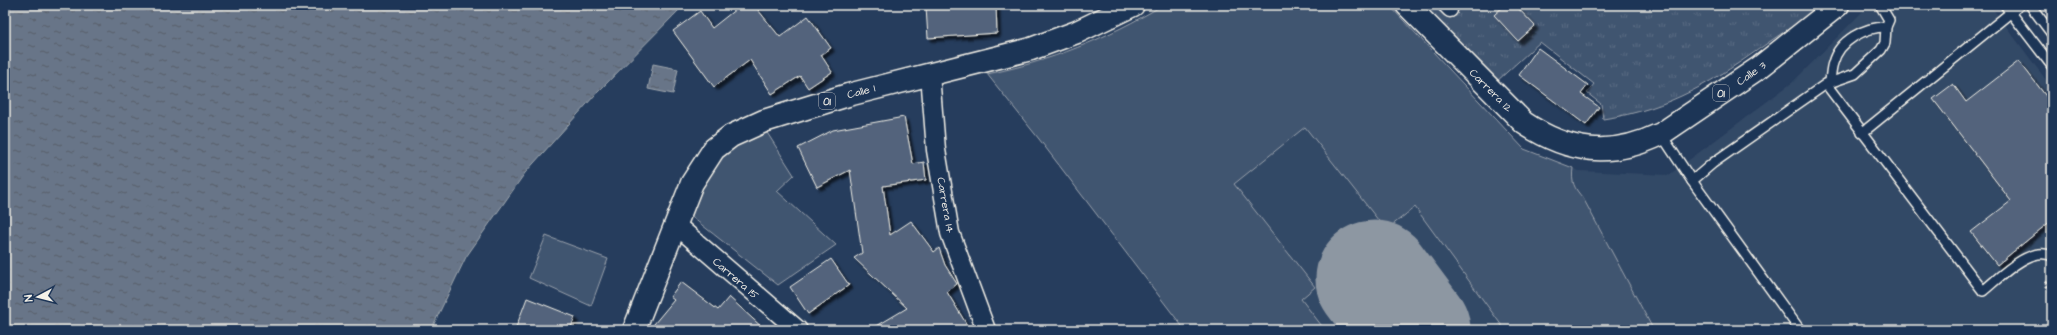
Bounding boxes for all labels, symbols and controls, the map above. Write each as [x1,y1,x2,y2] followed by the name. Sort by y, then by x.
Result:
[1734,58,1769,89] street label: Calle 3
[1466,66,1516,116] street label: Carrera 12
[845,80,877,102] street label: Calle 1
[1713,85,1729,101] road number: 01
[819,93,835,109] road number: 01
[933,176,958,235] street label: Carrera 14
[709,254,762,303] street label: Carrera 15
[18,277,58,317] north arrow
[21,294,36,302] text: N

